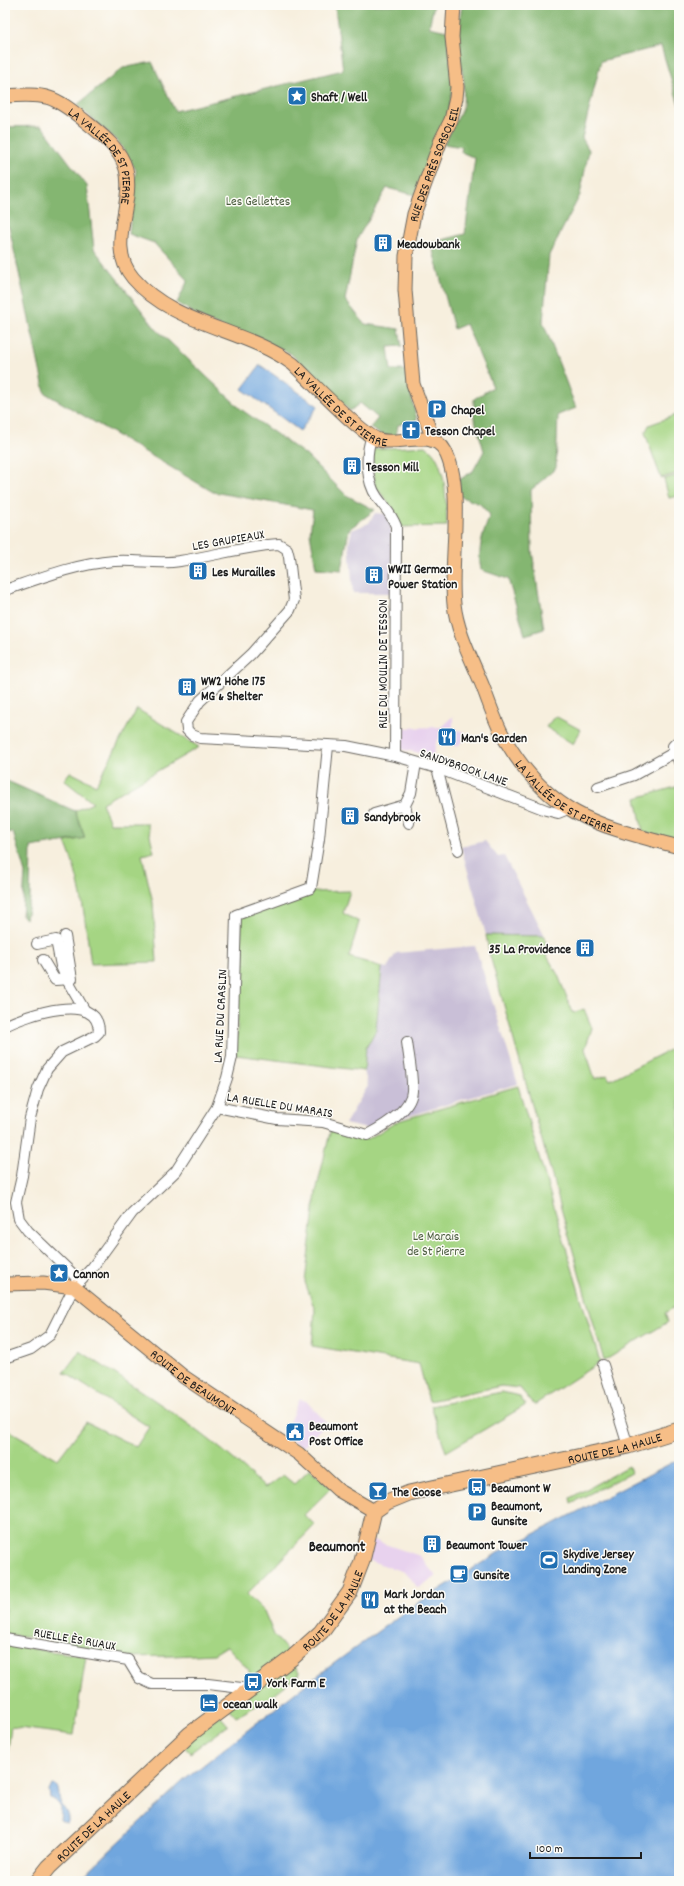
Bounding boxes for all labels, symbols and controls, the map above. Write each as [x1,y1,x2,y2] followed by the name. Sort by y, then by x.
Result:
[286,85,308,107] place icon: Shaft / Well
[311,89,368,108] place label: Shaft / Well
[63,104,135,205] street label: LA VALLÉE DE ST PIERRE
[406,104,466,224] street label: RUE DES PRÉS SORSOLEIL
[226,193,290,212] park label: Les Gellettes
[372,232,394,254] building icon: Meadowbank
[397,236,460,255] place label: Meadowbank
[289,363,388,453] street label: LA VALLÉE DE ST PIERRE
[426,398,448,420] parking icon: Chapel
[451,402,485,421] place label: Chapel
[400,419,422,441] church icon: Tesson Chapel
[425,423,496,442] place label: Tesson Chapel
[341,455,363,477] building icon: Tesson Mill
[366,459,420,478] place label: Tesson Mill
[191,526,266,557] street label: LES GRUPIEAUX
[187,560,209,582] building icon: Les Murailles
[388,561,457,595] place label: WWII German Power Station
[212,564,276,583] place label: Les Murailles
[363,564,385,586] building icon: WWII German Power Station
[375,599,394,729] street label: RUE DU MOULIN DE TESSON
[201,673,266,707] place label: WW2 Hohe 175 MG & Shelter
[176,676,198,698] building icon: WW2 Hohe 175 MG & Shelter
[436,726,458,748] restaurant icon: Man's Garden
[461,730,527,749] place label: Man's Garden
[417,744,510,792] street label: SANDYBROOK LANE
[509,757,615,840] street label: LA VALLÉE DE ST PIERRE
[339,805,361,827] building icon: Sandybrook
[364,809,421,828] place label: Sandybrook
[574,937,596,959] building icon: 35 La Providence
[489,941,571,960] place label: 35 La Providence
[210,969,233,1064] street label: LA RUE DU CRASLIN
[225,1089,334,1124] street label: LA RUELLE DU MARAIS
[407,1228,465,1262] park label: Le Marais de St Pierre
[48,1262,70,1284] place icon: Cannon
[73,1266,109,1285] place label: Cannon
[145,1346,239,1421] street label: ROUTE DE BEAUMONT
[309,1418,363,1452] place label: Beaumont Post Office
[284,1421,306,1443] public building icon: Beaumont Post Office
[566,1429,665,1471] street label: ROUTE DE LA HAULE
[466,1476,488,1498] bus stop icon: Beaumont W
[367,1480,389,1502] bar icon: The Goose
[491,1480,551,1499] place label: Beaumont W
[392,1484,441,1503] place label: The Goose
[491,1498,543,1532] place label: Beaumont, Gunsite
[466,1501,488,1523] parking icon: Beaumont, Gunsite
[421,1533,443,1555] building icon: Beaumont Tower
[309,1537,366,1559] district label: Beaumont
[446,1537,528,1556] place label: Beaumont Tower
[563,1546,634,1580] place label: Skydive Jersey Landing Zone
[538,1549,560,1571] sports icon: Skydive Jersey Landing Zone
[448,1563,470,1585] cafe icon: Gunsite
[473,1567,510,1586] place label: Gunsite
[298,1568,370,1657] street label: ROUTE DE LA HAULE
[384,1586,447,1620] place label: Mark Jordan at the Beach
[359,1589,381,1611] restaurant icon: Mark Jordan at the Beach
[32,1624,118,1657] street label: RUELLE ÈS RUAUX
[242,1671,264,1693] bus stop icon: York Farm E
[266,1675,326,1694] place label: York Farm E
[198,1692,220,1714] hotel icon: ocean walk
[223,1696,278,1715] place label: ocean walk
[53,1787,136,1868] street label: ROUTE DE LA HAULE
[530,1834,641,1860] scale bar
[536,1841,563,1858] text: 100 m

